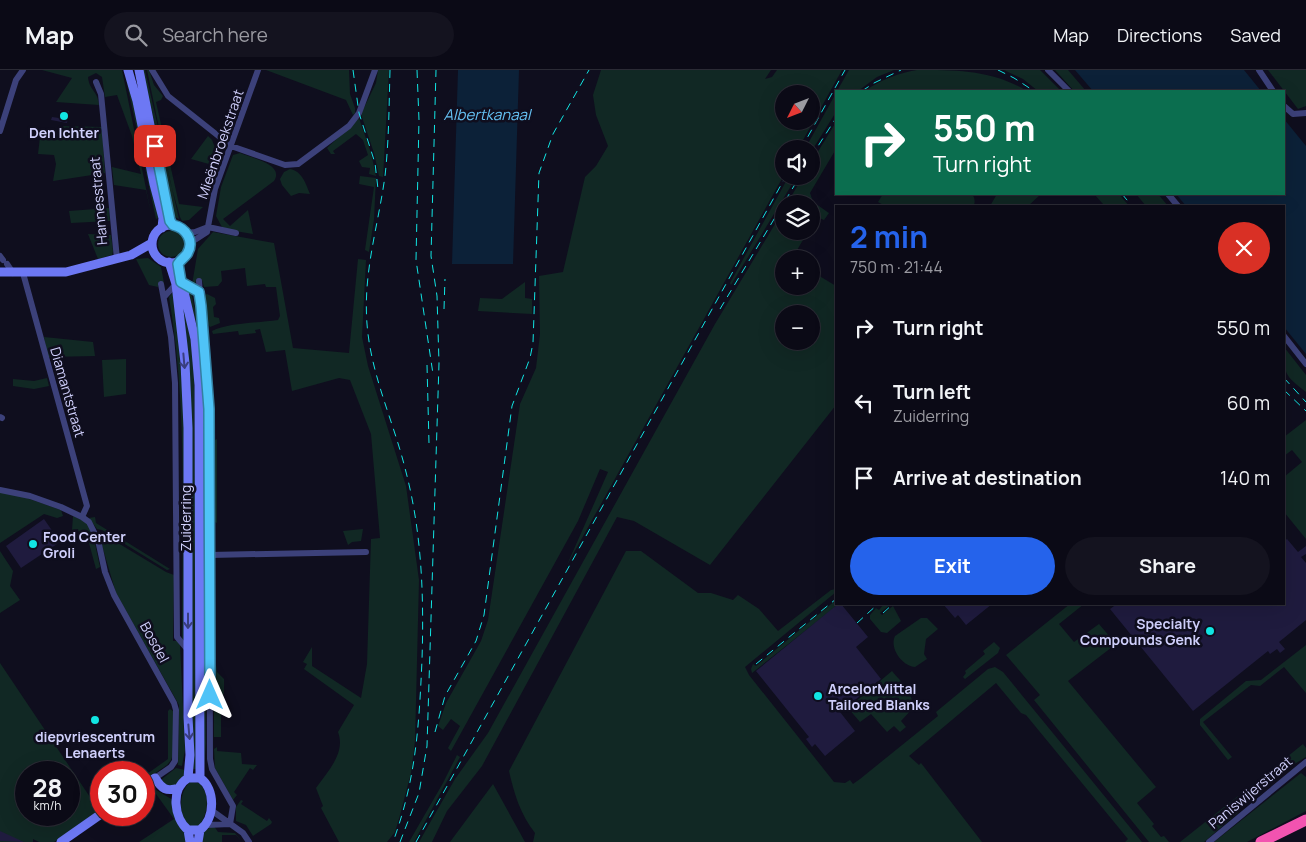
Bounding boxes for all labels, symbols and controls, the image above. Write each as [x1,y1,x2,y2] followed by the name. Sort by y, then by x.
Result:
[104,12,454,57] search box
[25,18,74,51] text: Map
[122,21,150,49] icon: search
[162,22,268,48] text: Search here
[1053,23,1089,47] text: Map
[1117,23,1202,47] text: Directions
[1230,23,1281,47] text: Saved
[775,85,820,130] north arrow
[775,85,820,350] map controls
[192,86,248,201] street label: Mieënbroekstraat
[444,104,533,125] water label: Albertkanaal
[933,104,1036,152] text: 550 m
[58,110,70,122] marker: Den Ichter
[850,110,915,175] icon: right
[29,123,99,142] place label: Den Ichter
[134,125,176,167] pin
[141,132,169,160] icon: arrive
[775,140,820,185] button: sound
[933,149,1031,179] text: Turn right
[85,156,111,246] street label: Hannesstraat
[775,195,820,240] button: layers
[850,216,928,257] text: 2 min
[1218,222,1270,274] button: close
[775,250,820,295] button: +
[850,256,943,278] text: 750 m · 21:44
[775,305,820,350] button: −
[850,314,878,342] icon: right
[893,315,983,341] text: Turn right
[1217,315,1270,341] text: 550 m
[46,345,90,440] street label: Diamantstraat
[179,353,189,369] one-way arrow
[893,379,971,405] text: Turn left
[850,389,878,417] icon: left
[1227,390,1270,416] text: 60 m
[893,405,969,427] text: Zuiderring
[850,464,878,492] icon: arrive
[893,465,1082,491] text: Arrive at destination
[1220,465,1270,491] text: 140 m
[176,485,195,551] street label: Zuiderring
[43,527,126,562] place label: Food Center Groli
[850,537,1055,595] button: Exit
[1065,537,1270,595] button: Share
[27,538,39,550] marker: Food Center Groli
[183,612,193,629] one-way arrow
[1080,614,1200,649] place label: Specialty Compounds Genk
[136,618,174,666] street label: Bosdel
[1204,625,1216,637] marker: Specialty Compounds Genk
[183,668,235,720] position arrow
[828,679,930,714] place label: ArcelorMittal Tailored Blanks
[812,690,824,702] marker: ArcelorMittal Tailored Blanks
[89,714,101,726] marker: diepvriescentrum Lenaerts
[184,724,193,740] one-way arrow
[35,727,155,762] place label: diepvriescentrum Lenaerts
[1204,751,1296,833] street label: Paniswijerstraat
[90,761,155,826] speed limit sign: 30
[32,770,63,805] text: 28
[34,797,61,814] text: km/h

